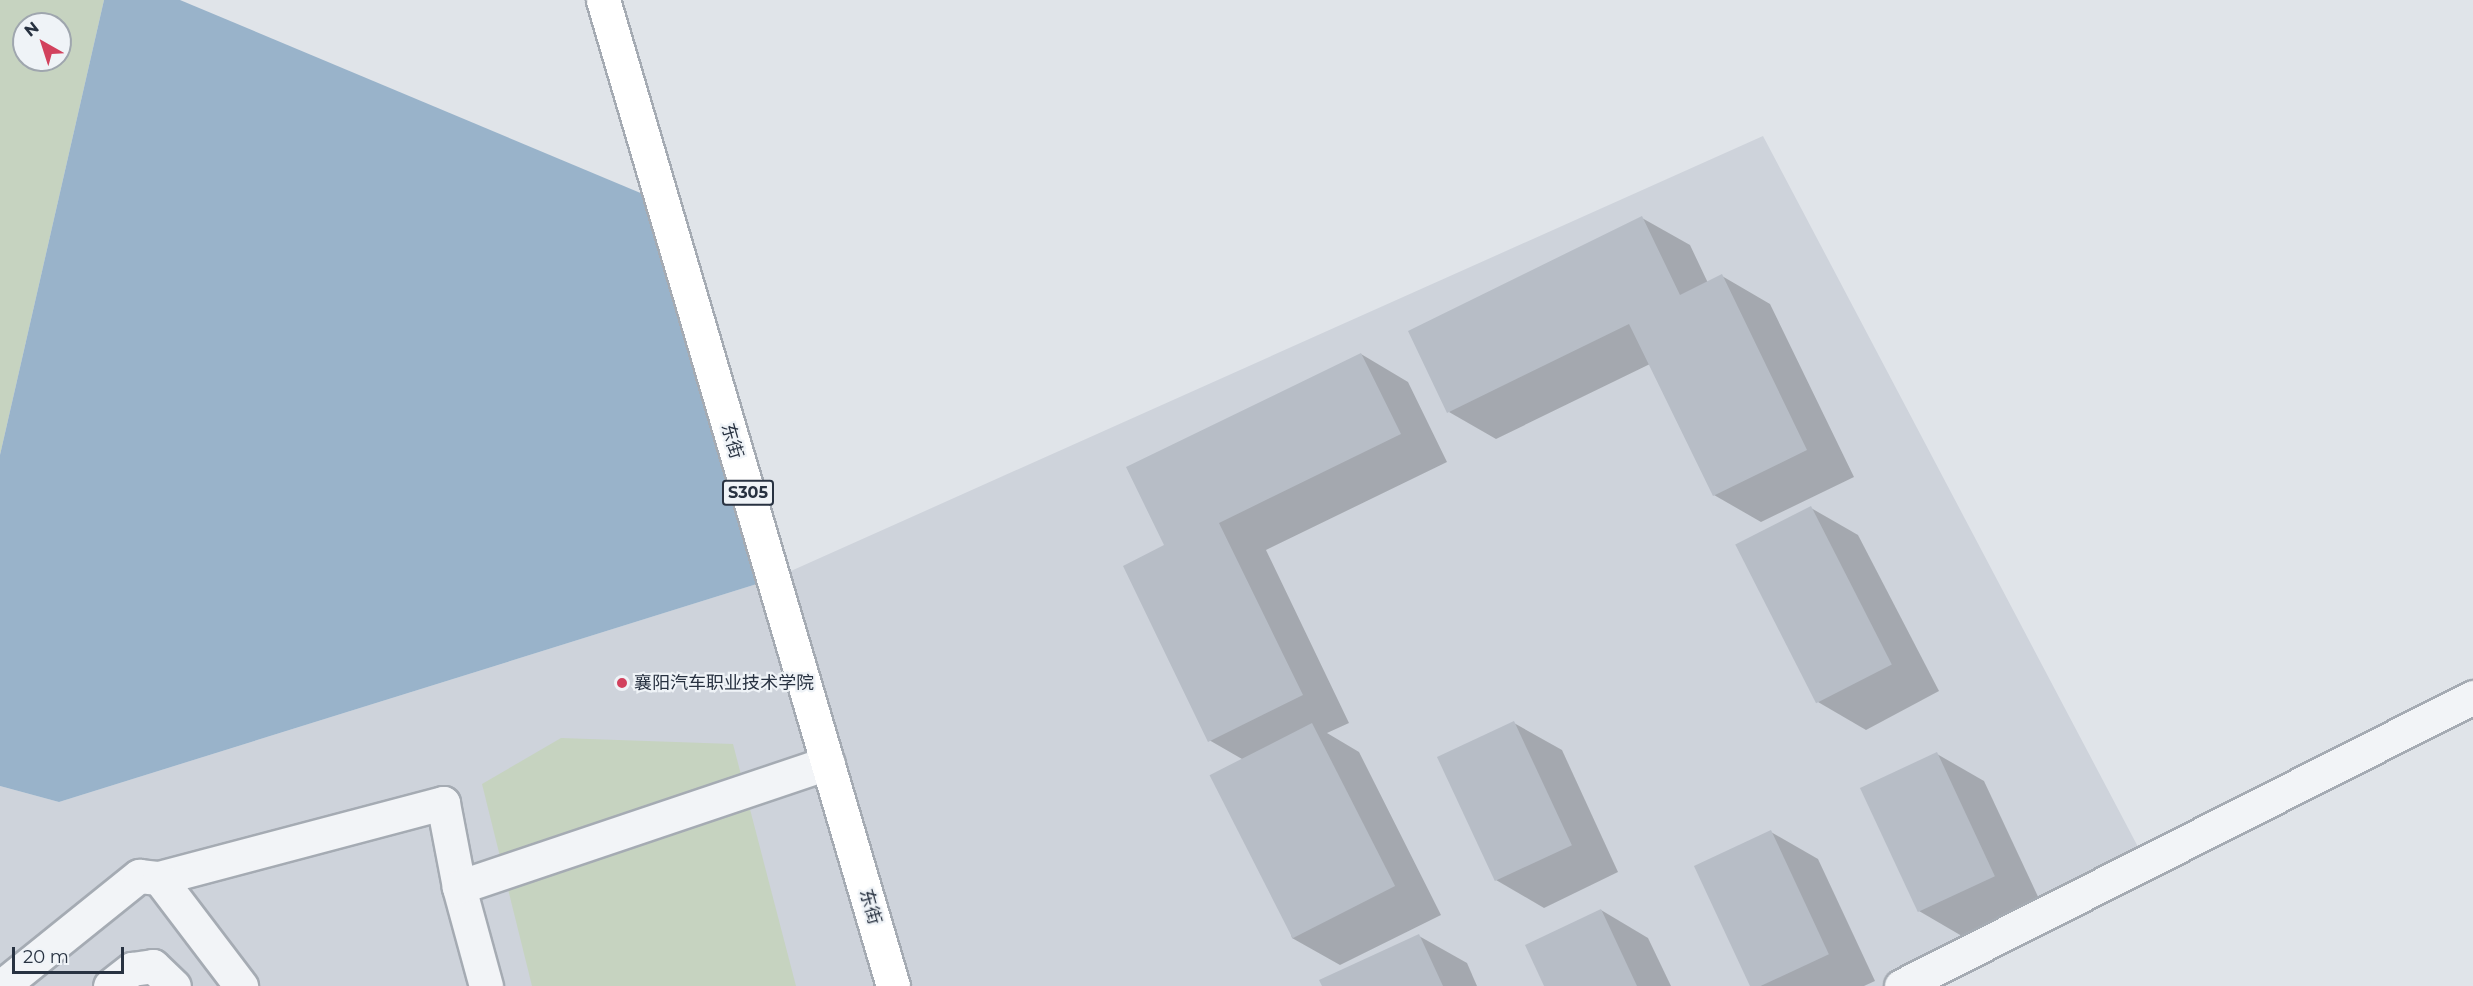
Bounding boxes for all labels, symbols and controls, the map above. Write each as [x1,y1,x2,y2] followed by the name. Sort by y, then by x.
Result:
[12,12,72,72] north arrow
[21,18,43,41] text: N
[717,421,747,461] street label: 东街
[721,480,775,506] road number: S305
[634,672,814,694] place label: 襄阳汽车职业技术学院
[615,676,629,690] marker: 襄阳汽车职业技术学院
[855,887,885,927] street label: 东街
[15,935,128,973] scale bar
[23,946,69,968] text: 20 m

